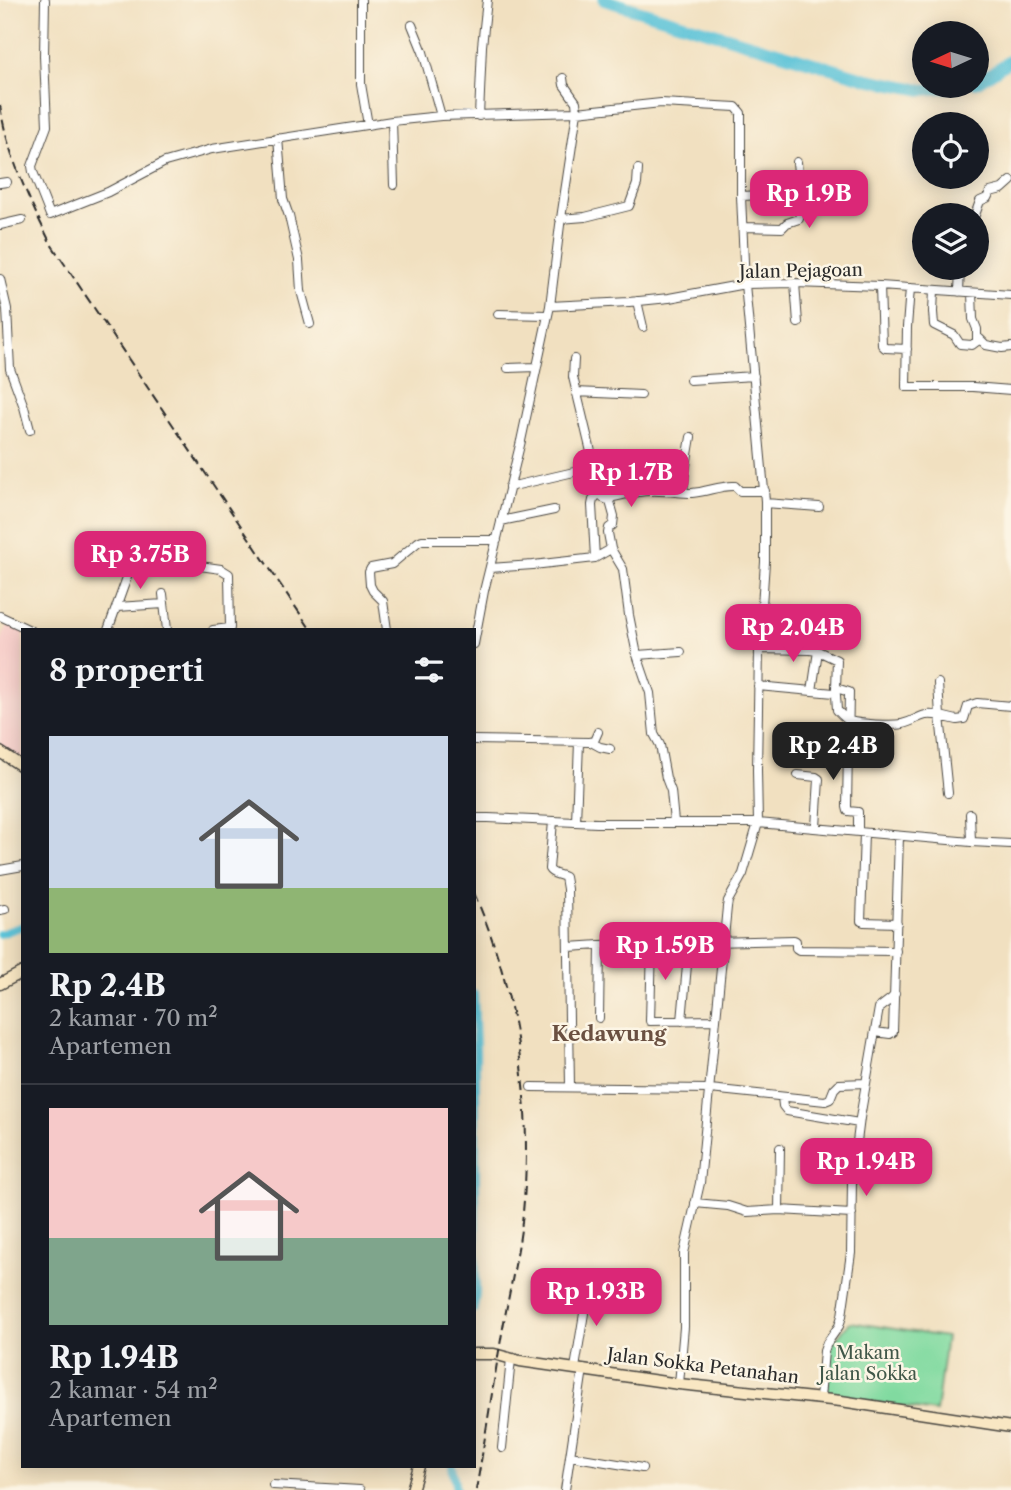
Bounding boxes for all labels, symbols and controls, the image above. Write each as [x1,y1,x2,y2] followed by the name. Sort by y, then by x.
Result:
[912,21,989,98] north arrow
[912,21,989,280] map controls
[912,112,989,189] button: locate
[744,170,874,230] pin: Rp 1.9B
[766,179,852,207] text: Rp 1.9B
[912,203,989,280] button: layers
[736,259,863,283] street label: Jalan Pejagoan
[566,449,696,509] pin: Rp 1.7B
[589,458,673,486] text: Rp 1.7B
[68,532,212,591] pin: Rp 3.75B
[90,540,190,568] text: Rp 3.75B
[721,604,865,664] pin: Rp 2.04B
[741,613,845,641] text: Rp 2.04B
[410,651,448,689] icon: filters
[49,652,204,689] text: 8 properti
[768,722,898,782] pin: Rp 2.4B
[788,731,878,759] text: Rp 2.4B
[186,781,312,907] icon: home
[593,922,737,982] pin: Rp 1.59B
[615,931,715,959] text: Rp 1.59B
[49,967,166,1004] text: Rp 2.4B
[49,1004,218,1032] text: 2 kamar · 70 m²
[552,1021,667,1046] district label: Kedawung
[49,1032,172,1060] text: Apartemen
[794,1138,938,1198] pin: Rp 1.94B
[816,1147,916,1175] text: Rp 1.94B
[186,1153,312,1279] icon: home
[524,1268,668,1328] pin: Rp 1.93B
[547,1277,645,1305] text: Rp 1.93B
[49,1339,179,1376] text: Rp 1.94B
[816,1342,918,1385] park label: Makam Jalan Sokka
[603,1343,800,1389] street label: Jalan Sokka Petanahan
[49,1376,218,1404] text: 2 kamar · 54 m²
[49,1404,172,1432] text: Apartemen

